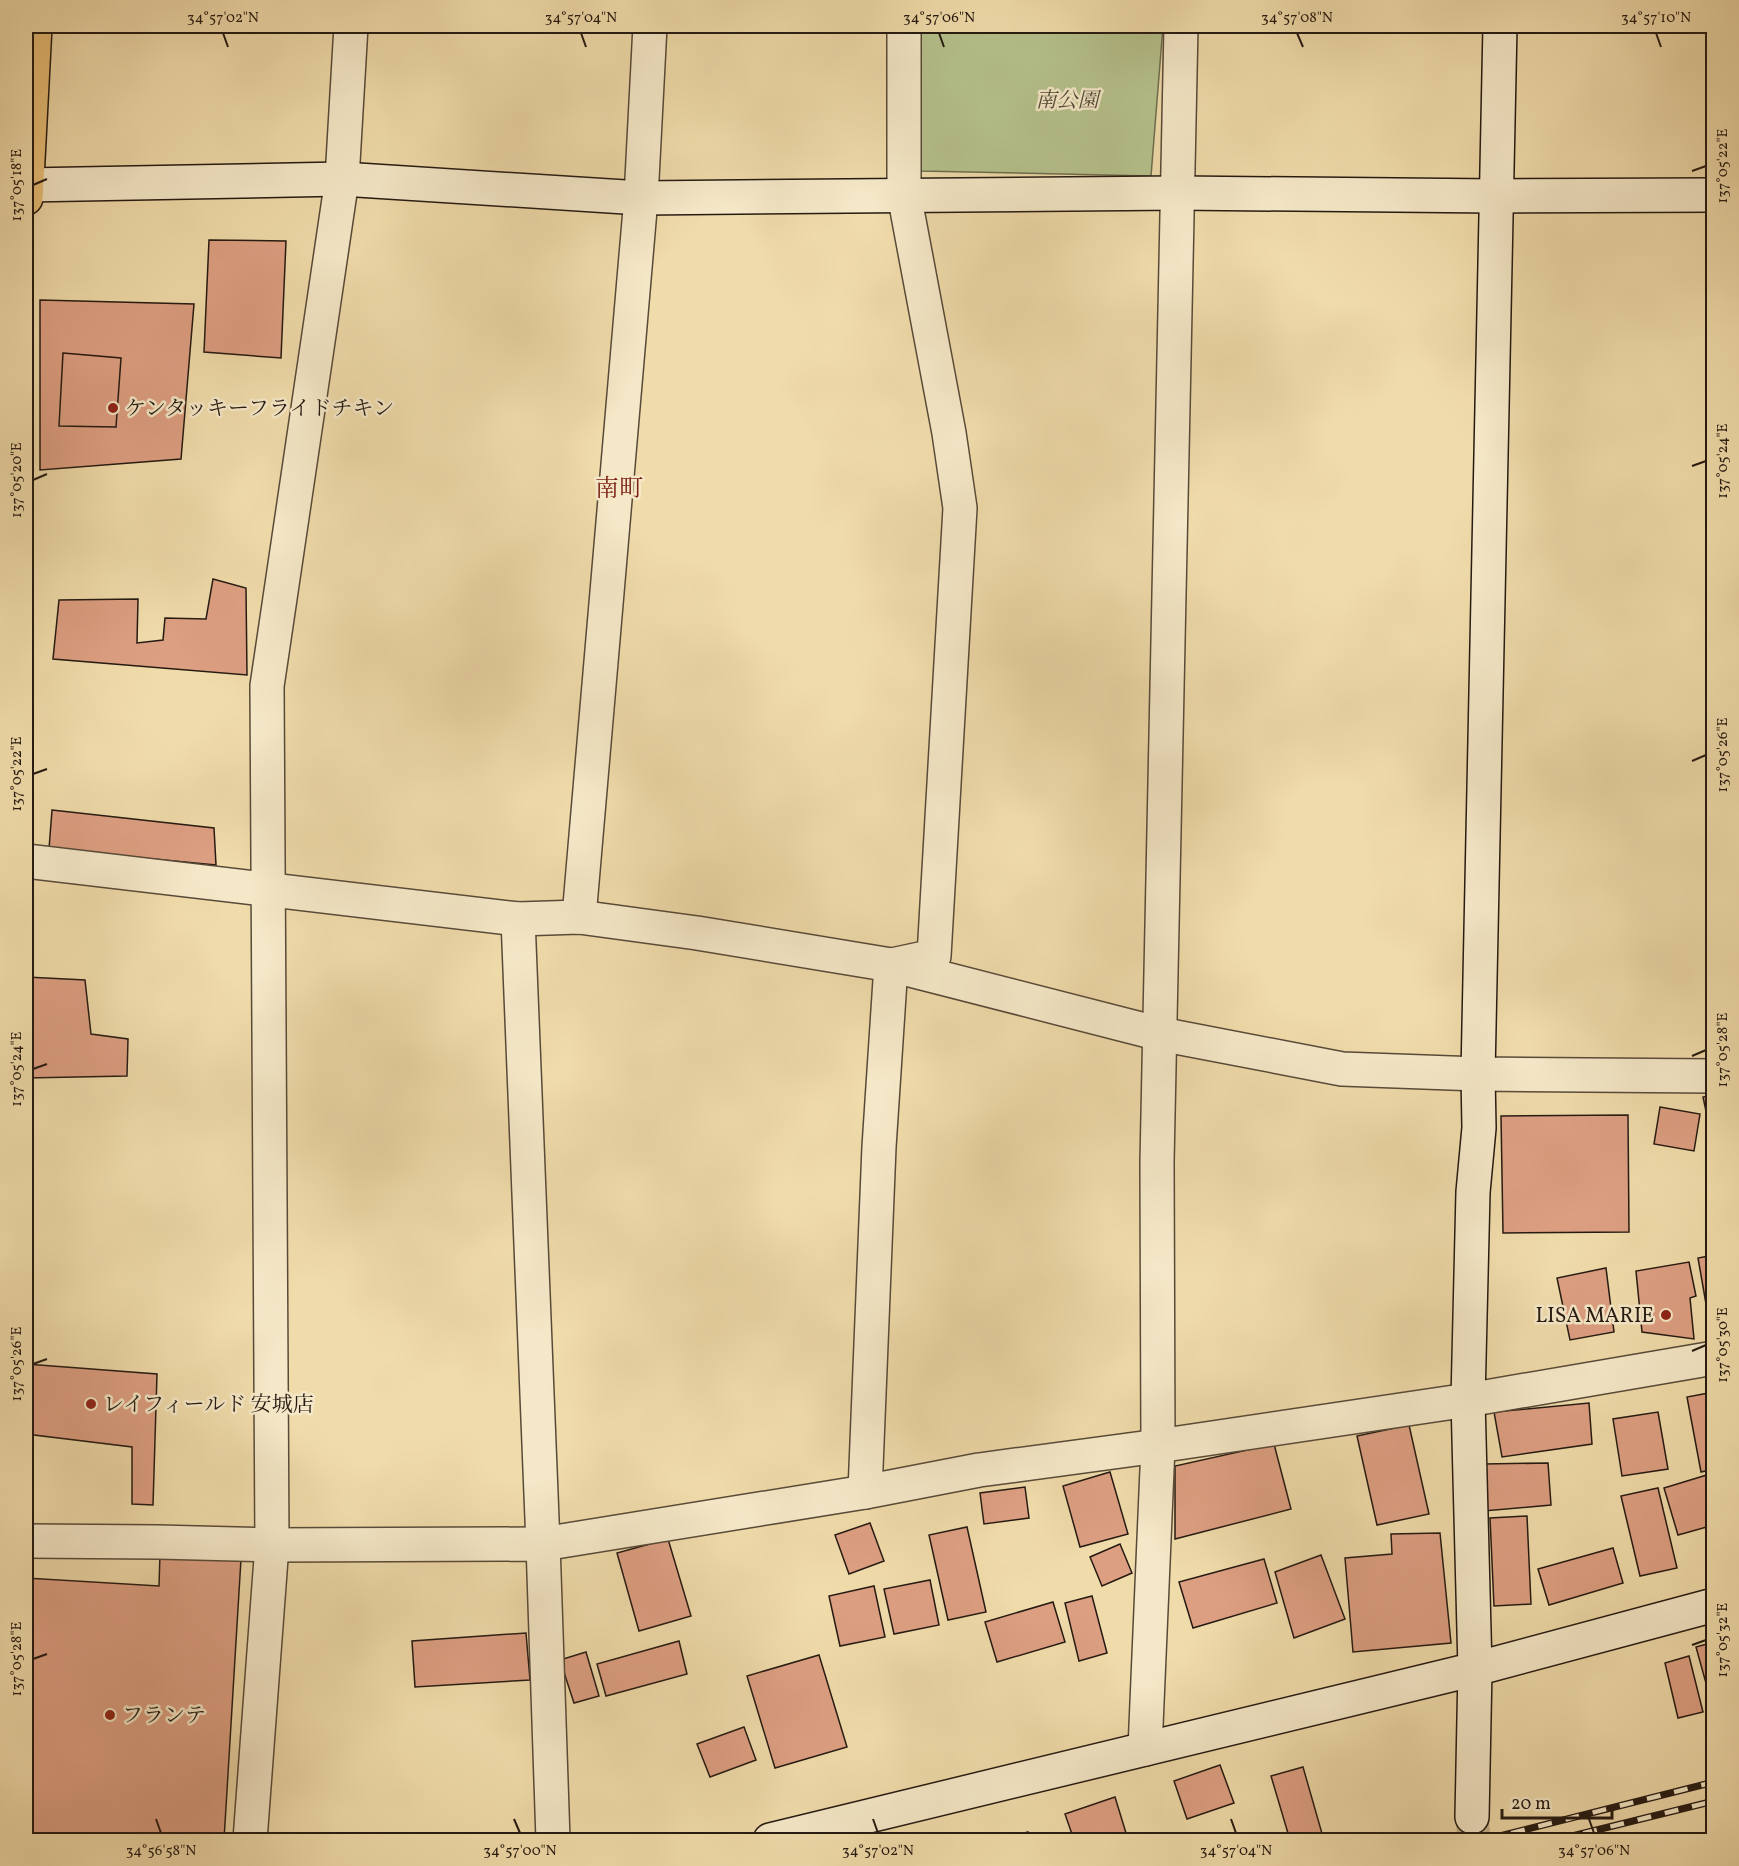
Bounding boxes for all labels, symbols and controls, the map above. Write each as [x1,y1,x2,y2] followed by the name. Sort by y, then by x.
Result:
[187,8,259,29] text: 34°57'02"N
[545,8,617,29] text: 34°57'04"N
[903,8,975,29] text: 34°57'06"N
[1261,8,1333,29] text: 34°57'08"N
[1621,8,1691,29] text: 34°57'10"N
[1036,87,1101,116] park label: 南公園
[1713,129,1734,203] text: 137°05'22"E
[7,149,28,221] text: 137°05'18"E
[125,395,394,424] place label: ケンタッキーフライドチキン
[106,401,120,415] marker: ケンタッキーフライドチキン
[1713,423,1734,499] text: 137°05'24"E
[7,442,28,518] text: 137°05'20"E
[595,473,643,507] district label: 南町
[1713,718,1734,792] text: 137°05'26"E
[7,737,28,811] text: 137°05'22"E
[1713,1013,1734,1087] text: 137°05'28"E
[7,1031,28,1107] text: 137°05'24"E
[1535,1302,1654,1331] place label: LISA MARIE
[1713,1307,1734,1383] text: 137°05'30"E
[1659,1308,1673,1322] marker: LISA MARIE
[7,1327,28,1401] text: 137°05'26"E
[103,1391,313,1420] place label: レイフィールド 安城店
[84,1397,98,1411] marker: レイフィールド 安城店
[1713,1603,1734,1677] text: 137°05'32"E
[7,1622,28,1696] text: 137°05'28"E
[122,1702,206,1731] place label: フランテ
[103,1708,117,1722] marker: フランテ
[1502,1782,1612,1820] scale bar
[1511,1792,1551,1817] text: 20 m
[126,1841,196,1862] text: 34°56'58"N
[483,1841,557,1862] text: 34°57'00"N
[842,1841,914,1862] text: 34°57'02"N
[1200,1841,1272,1862] text: 34°57'04"N
[1558,1841,1630,1862] text: 34°57'06"N

